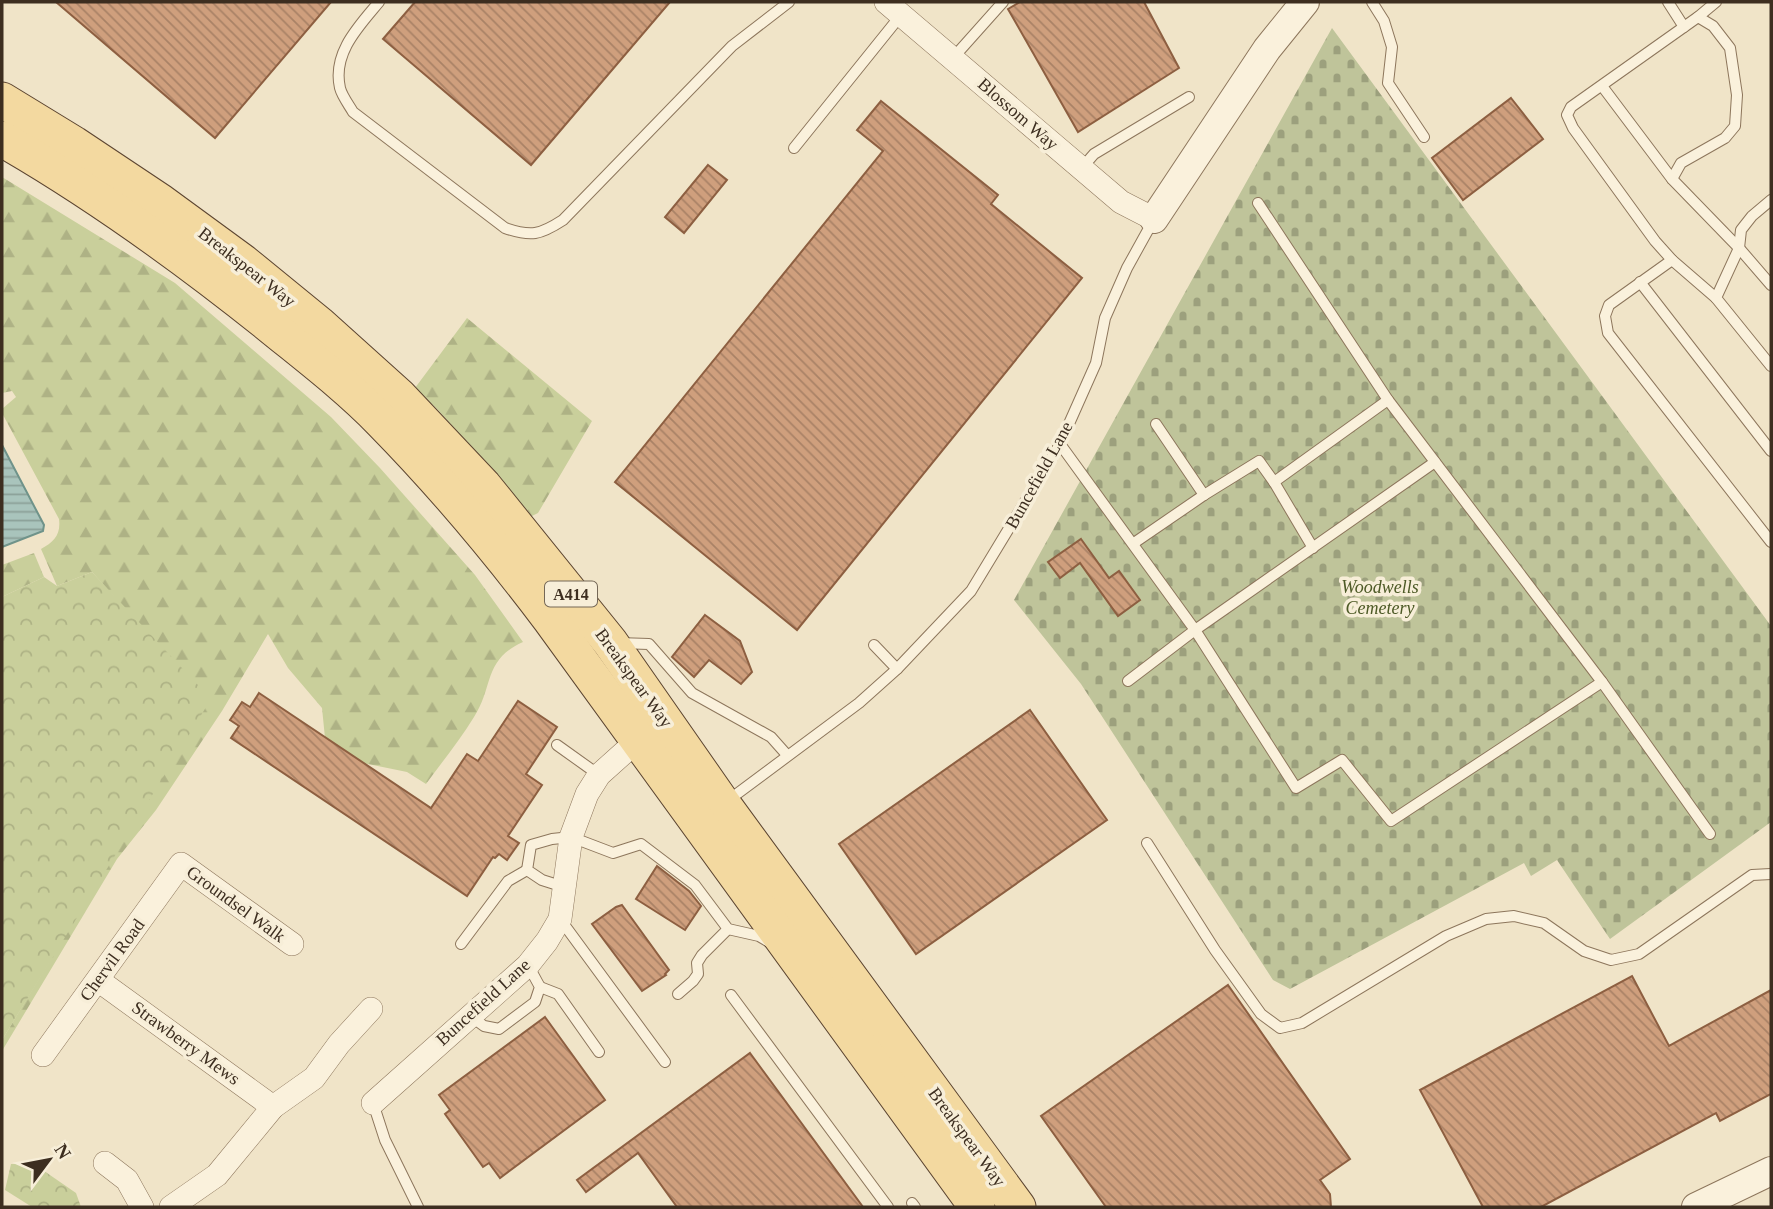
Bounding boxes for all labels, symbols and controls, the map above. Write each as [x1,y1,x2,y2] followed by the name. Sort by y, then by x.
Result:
[974,74,1062,154] street label: Blossom Way
[194,223,300,311] street label: Breakspear Way
[1001,418,1077,532] street label: Buncefield Lane
[1341,577,1419,618] park label: Woodwells Cemetery
[545,582,597,607] road number: A414
[591,625,677,731] street label: Breakspear Way
[183,862,289,946] street label: Groundsel Walk
[76,915,148,1005] street label: Chervil Road
[432,955,534,1049] street label: Buncefield Lane
[128,997,244,1089] street label: Strawberry Mews
[924,1084,1010,1190] street label: Breakspear Way
[14,1125,84,1195] north arrow
[50,1140,76,1163] text: N

